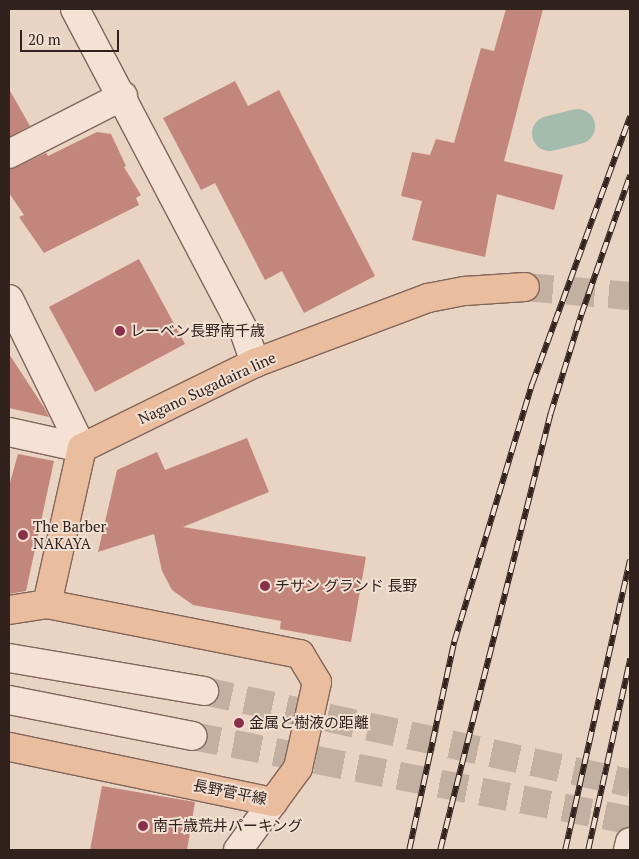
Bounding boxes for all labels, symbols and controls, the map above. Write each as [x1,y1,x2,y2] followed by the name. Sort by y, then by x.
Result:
[22,20,121,52] scale bar
[28,29,61,49] text: 20 m
[130,322,265,340] place label: レーベン長野南千歳
[114,325,126,337] marker: レーベン長野南千歳
[135,348,279,428] street label: Nagano Sugadaira line
[33,517,106,552] place label: The Barber NAKAYA
[17,529,29,541] marker: The Barber NAKAYA
[275,577,417,595] place label: チサン グランド 長野
[259,580,271,592] marker: チサン グランド 長野
[249,714,369,732] place label: 金属と樹液の距離
[233,717,245,729] marker: 金属と樹液の距離
[191,776,269,808] street label: 長野菅平線
[153,817,303,835] place label: 南千歳荒井パーキング
[137,820,149,832] marker: 南千歳荒井パーキング

